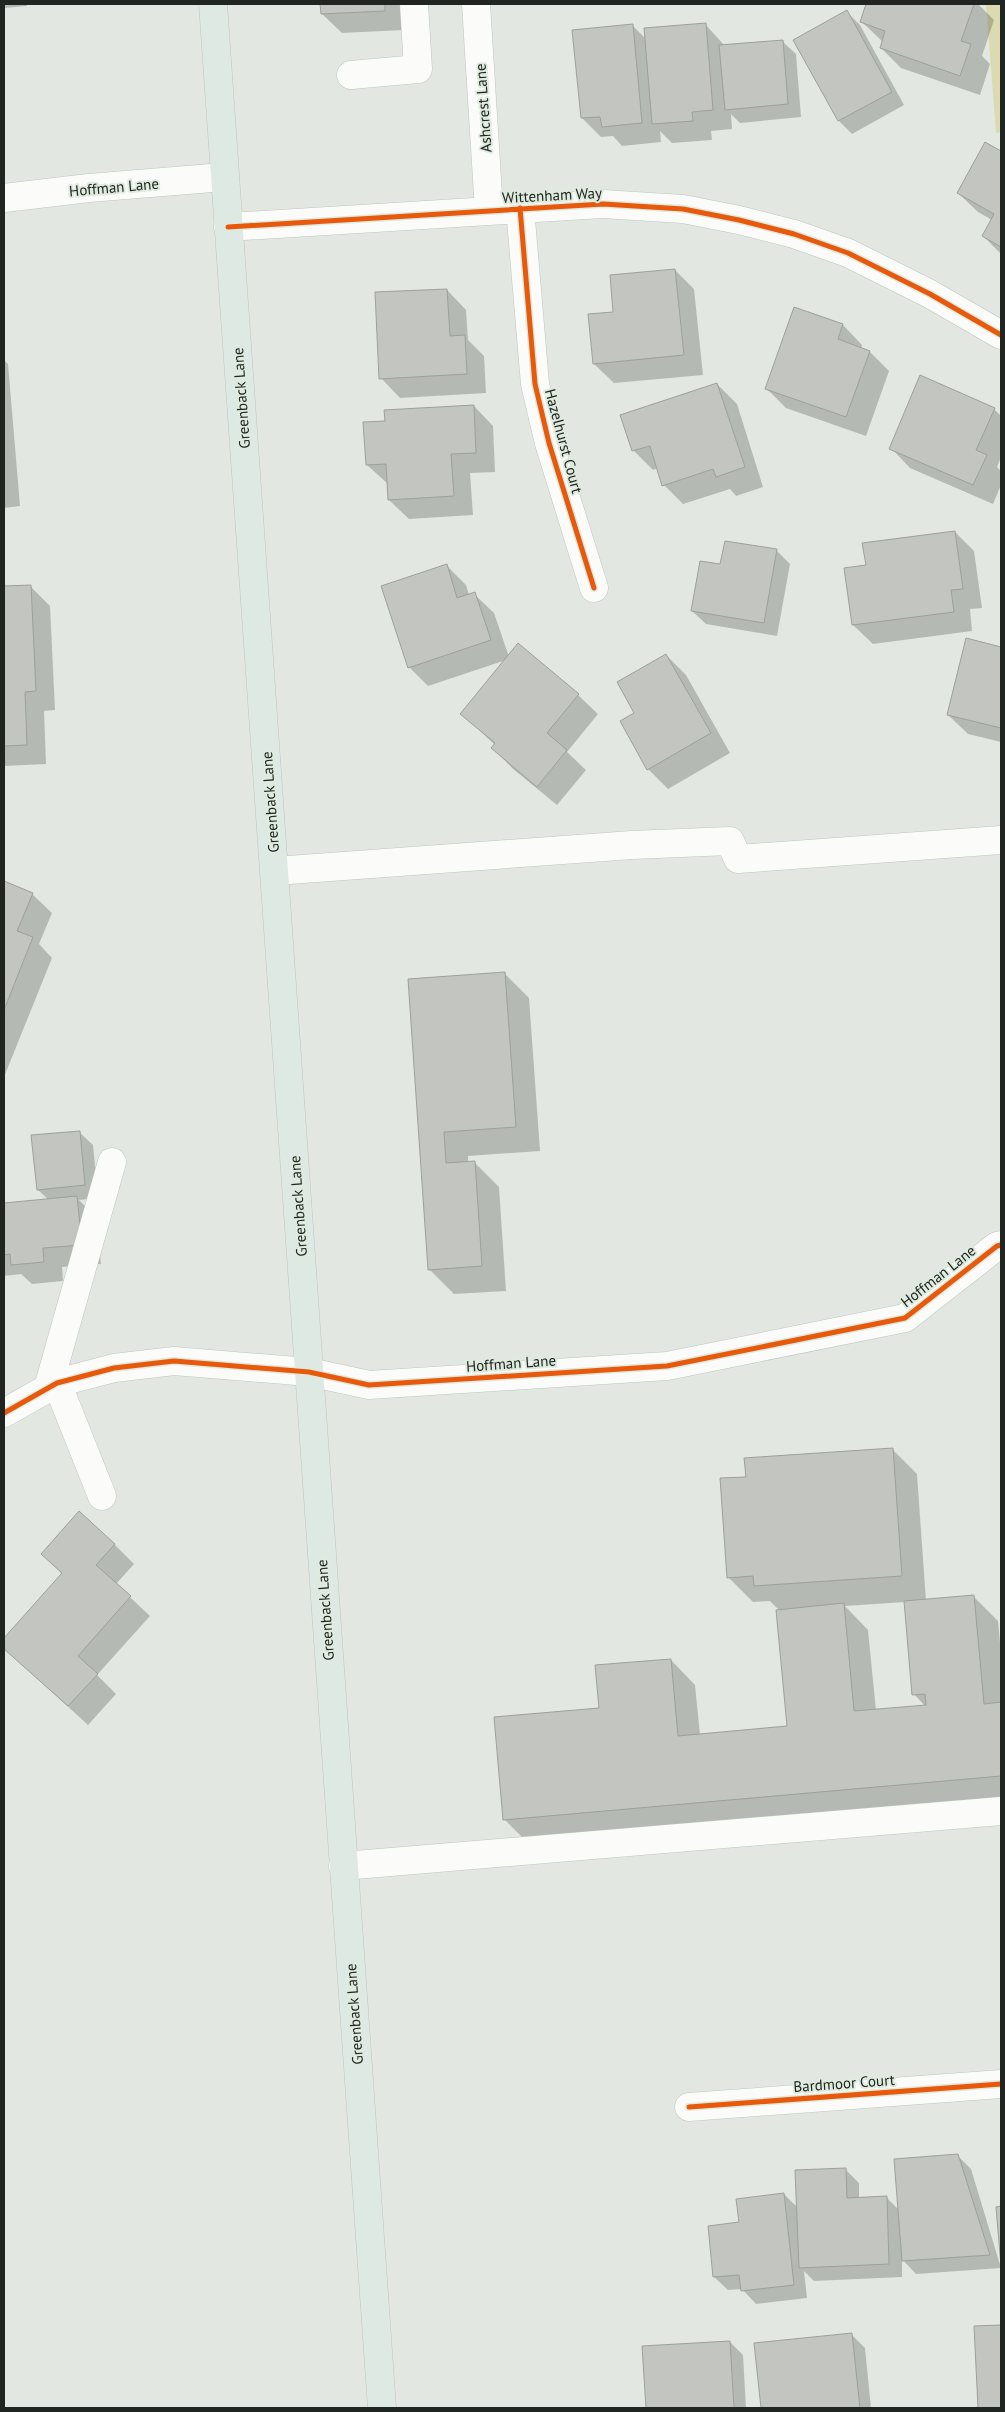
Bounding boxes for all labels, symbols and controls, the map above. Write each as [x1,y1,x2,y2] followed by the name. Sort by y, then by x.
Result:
[470,63,496,153] street label: Ashcrest Lane
[68,174,160,200] street label: Hoffman Lane
[502,183,602,207] street label: Wittenham Way
[228,347,254,449] street label: Greenback Lane
[541,387,587,495] street label: Hazelhurst Court
[257,751,283,853] street label: Greenback Lane
[285,1155,311,1257] street label: Greenback Lane
[897,1241,979,1311] street label: Hoffman Lane
[465,1350,557,1376] street label: Hoffman Lane
[312,1559,338,1661] street label: Greenback Lane
[341,1963,367,2065] street label: Greenback Lane
[793,2070,895,2096] street label: Bardmoor Court

